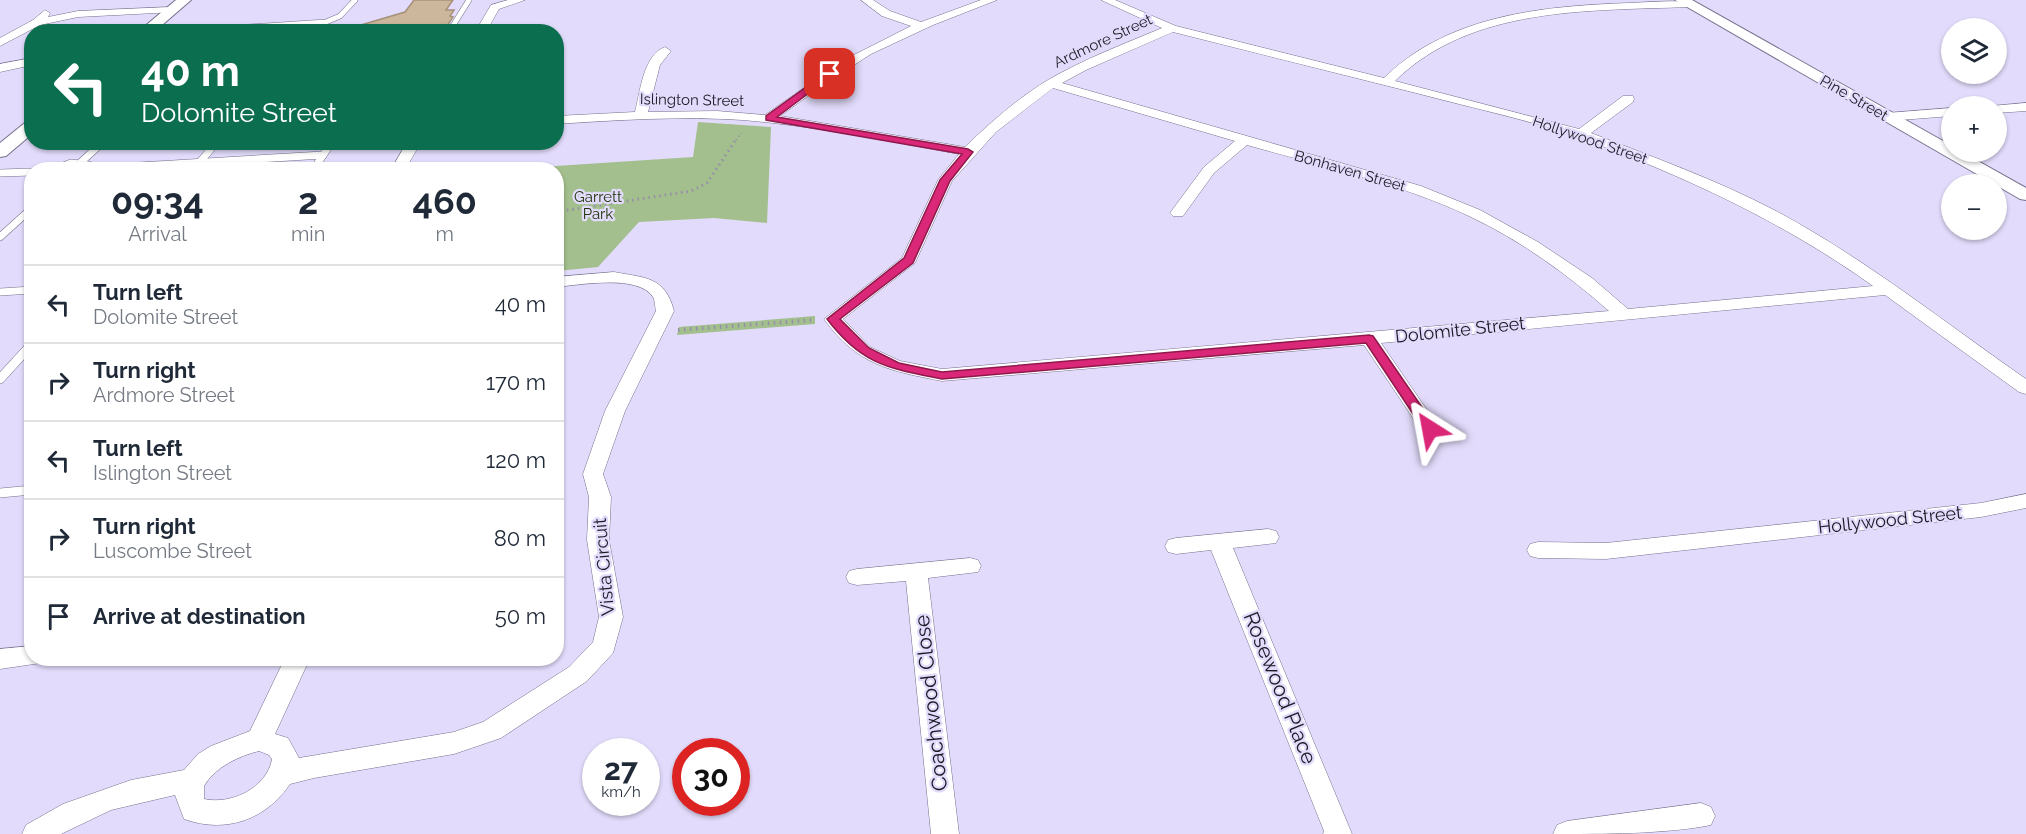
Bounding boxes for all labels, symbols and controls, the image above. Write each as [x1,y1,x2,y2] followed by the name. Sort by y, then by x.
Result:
[1051,10,1155,72] street label: Ardmore Street
[1941,18,2007,240] map controls
[1941,18,2007,84] button: layers
[141,47,240,96] text: 40 m
[42,48,120,126] icon: left
[804,48,855,99] pin
[813,57,846,90] icon: arrive
[1817,71,1891,125] street label: Pine Street
[640,90,744,110] street label: Islington Street
[1941,96,2007,162] button: +
[141,97,337,128] text: Dolomite Street
[1530,112,1650,168] street label: Hollywood Street
[1292,146,1408,196] street label: Bonhaven Street
[1941,174,2007,240] button: −
[111,180,204,222] text: 09:34
[298,180,318,222] text: 2
[412,180,477,222] text: 460
[574,188,622,223] park label: Garrett Park
[128,222,187,246] text: Arrival
[291,222,325,246] text: min
[435,222,454,246] text: m
[93,279,183,305] text: Turn left
[42,288,75,321] icon: left
[495,291,546,317] text: 40 m
[93,305,238,329] text: Dolomite Street
[1394,312,1526,347] street label: Dolomite Street
[93,357,196,383] text: Turn right
[42,366,75,399] icon: right
[486,369,546,395] text: 170 m
[93,383,235,407] text: Ardmore Street
[1398,397,1462,461] position arrow
[93,435,183,461] text: Turn left
[42,444,75,477] icon: left
[486,447,546,473] text: 120 m
[93,461,232,485] text: Islington Street
[1817,502,1963,537] street label: Hollywood Street
[93,513,196,539] text: Turn right
[589,517,618,617] street label: Vista Circuit
[42,522,75,555] icon: right
[494,525,546,551] text: 80 m
[93,539,252,563] text: Luscombe Street
[42,600,75,633] icon: arrive
[93,603,306,629] text: Arrive at destination
[495,603,546,629] text: 50 m
[1239,608,1322,768] street label: Rosewood Place
[909,614,952,792] street label: Coachwood Close
[672,738,750,816] speed limit sign: 30
[604,752,638,787] text: 27
[601,783,641,801] text: km/h

